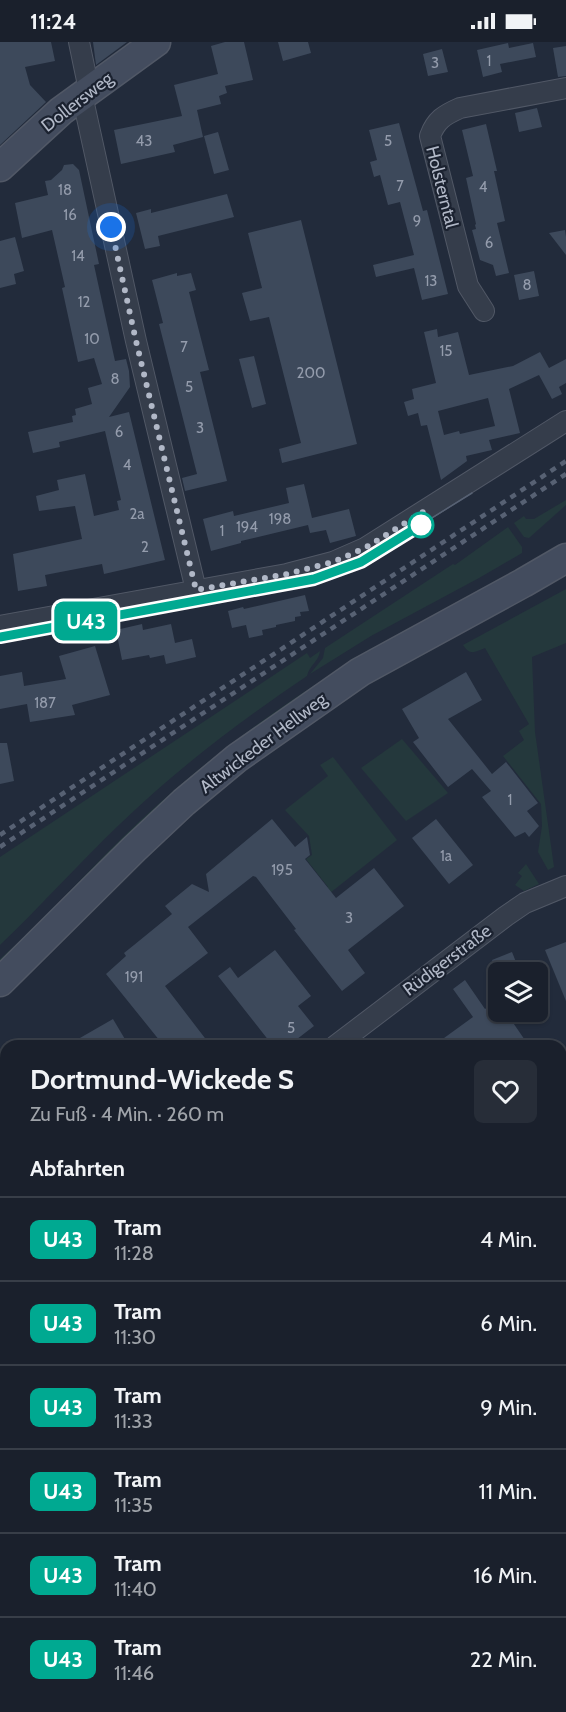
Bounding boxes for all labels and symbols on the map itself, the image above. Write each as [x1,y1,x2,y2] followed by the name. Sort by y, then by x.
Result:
[487,52,491,70] house number: 1
[431,54,439,72] house number: 3
[37,67,118,137] street label: Dollersweg
[136,132,152,150] house number: 43
[384,132,392,150] house number: 5
[421,144,463,231] street label: Holsterntal
[396,177,404,195] house number: 7
[479,178,488,196] house number: 4
[58,181,72,199] house number: 18
[63,206,77,224] house number: 16
[96,212,126,242] your location
[413,212,421,230] house number: 9
[485,234,493,252] house number: 6
[71,247,85,265] house number: 14
[424,272,438,290] house number: 13
[522,276,532,294] house number: 8
[78,293,91,311] house number: 12
[84,330,100,348] house number: 10
[180,338,188,356] house number: 7
[439,342,453,360] house number: 15
[297,364,325,382] house number: 200
[110,370,120,388] house number: 8
[185,378,193,396] house number: 5
[196,419,204,437] house number: 3
[115,423,123,441] house number: 6
[123,456,132,474] house number: 4
[129,505,145,523] house number: 2a
[269,510,291,528] house number: 198
[408,512,434,538] unlabelled marker
[236,518,258,536] house number: 194
[220,522,224,540] house number: 1
[141,538,149,556] house number: 2
[52,602,121,640] line badge: U43
[195,687,332,798] street label: Altwickeder Hellweg
[34,694,56,712] house number: 187
[508,791,512,809] house number: 1
[440,847,453,865] house number: 1a
[271,861,293,879] house number: 195
[345,909,353,927] house number: 3
[398,920,496,1000] street label: Rüdigerstraße
[125,968,143,986] house number: 191
[287,1019,295,1037] house number: 5

